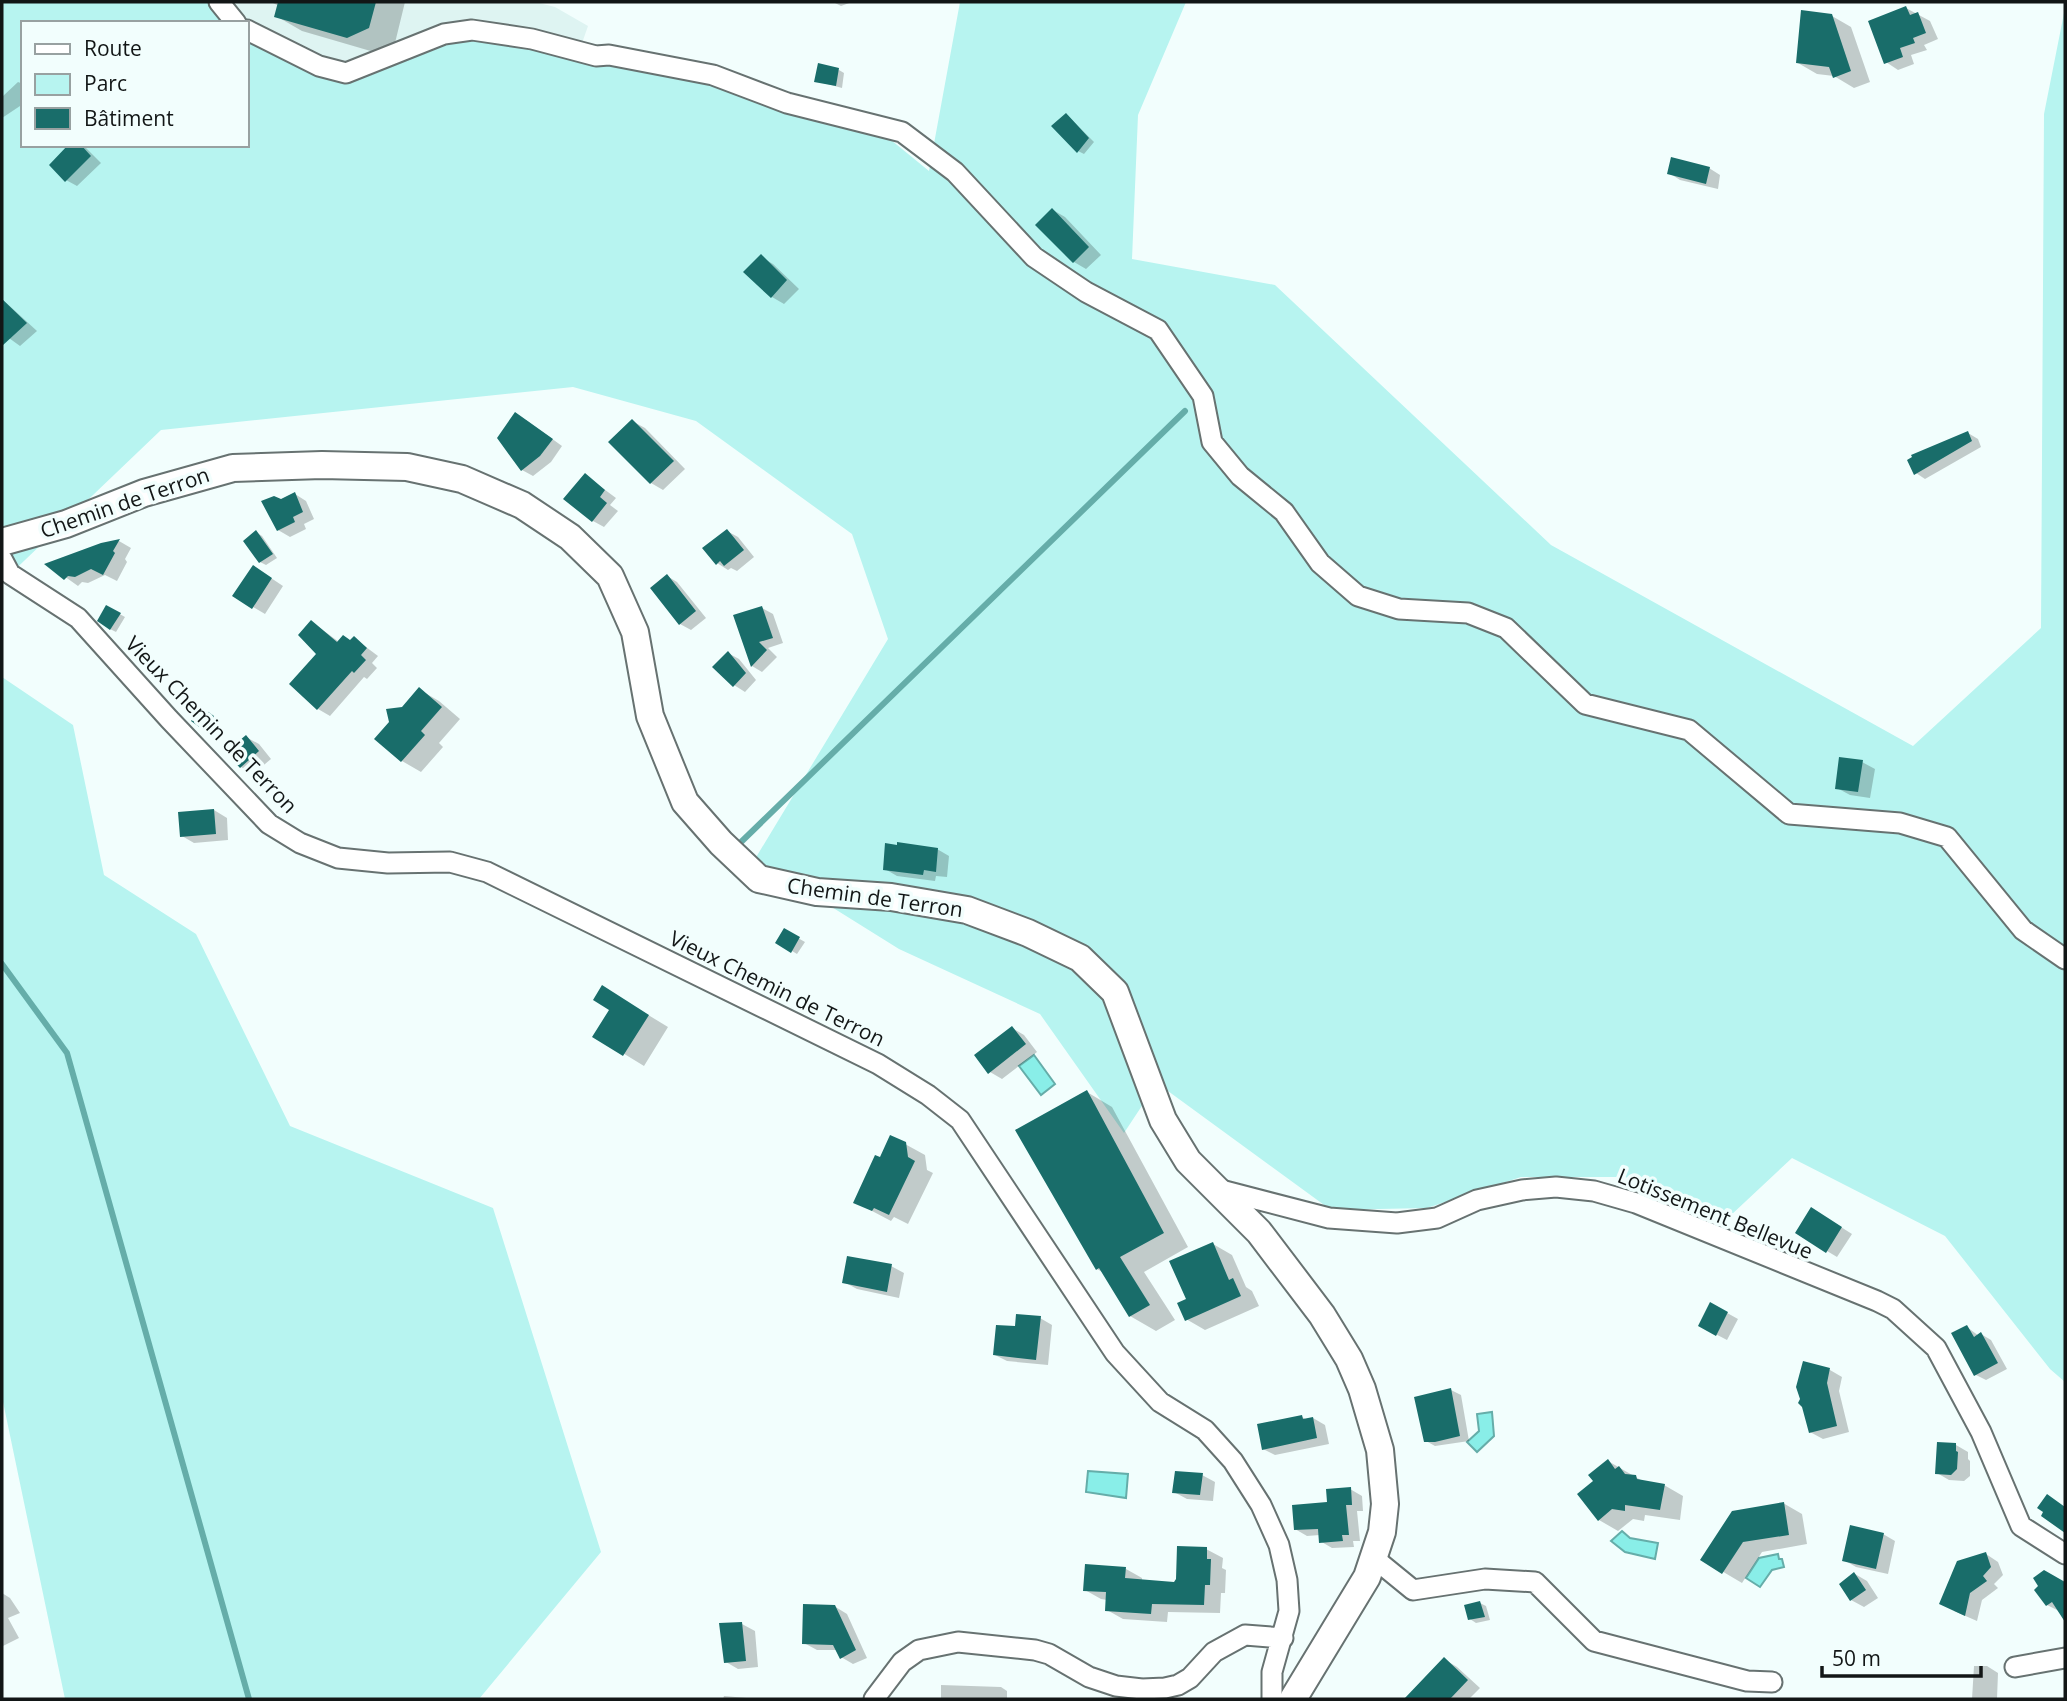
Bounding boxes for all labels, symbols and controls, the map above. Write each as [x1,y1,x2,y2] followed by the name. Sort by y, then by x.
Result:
[21,21,248,147] legend
[84,34,142,62] text: Route
[84,69,127,97] text: Parc
[84,104,174,132] text: Bâtiment
[36,460,213,544] street label: Chemin de Terron
[120,630,304,819] street label: Vieux Chemin de Terron
[785,871,965,923] street label: Chemin de Terron
[665,924,890,1052] street label: Vieux Chemin de Terron
[1614,1161,1817,1265] street label: Lotissement Bellevue
[1822,1634,1981,1678] scale bar
[1832,1644,1881,1672] text: 50 m

